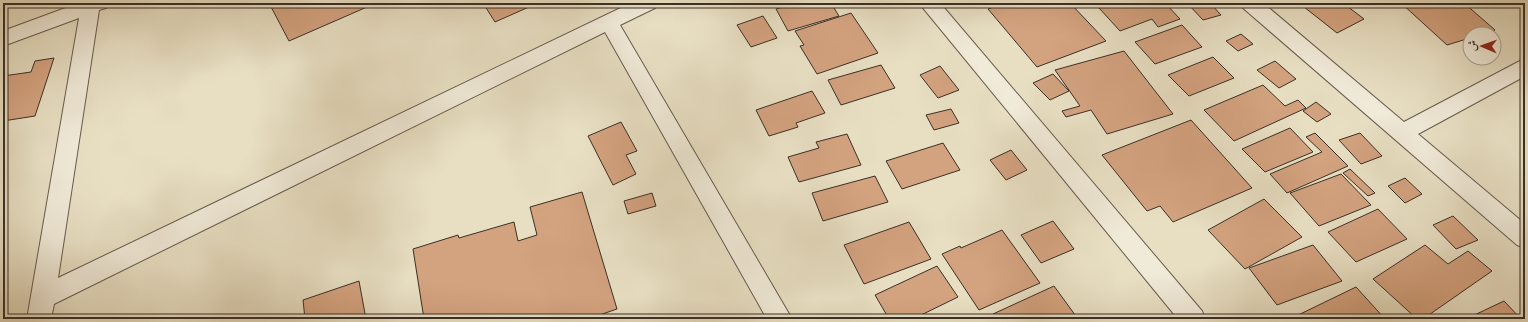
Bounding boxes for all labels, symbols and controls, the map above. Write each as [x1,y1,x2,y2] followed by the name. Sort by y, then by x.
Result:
[1462,26,1502,66] north arrow
[1466,40,1479,51] text: ش

